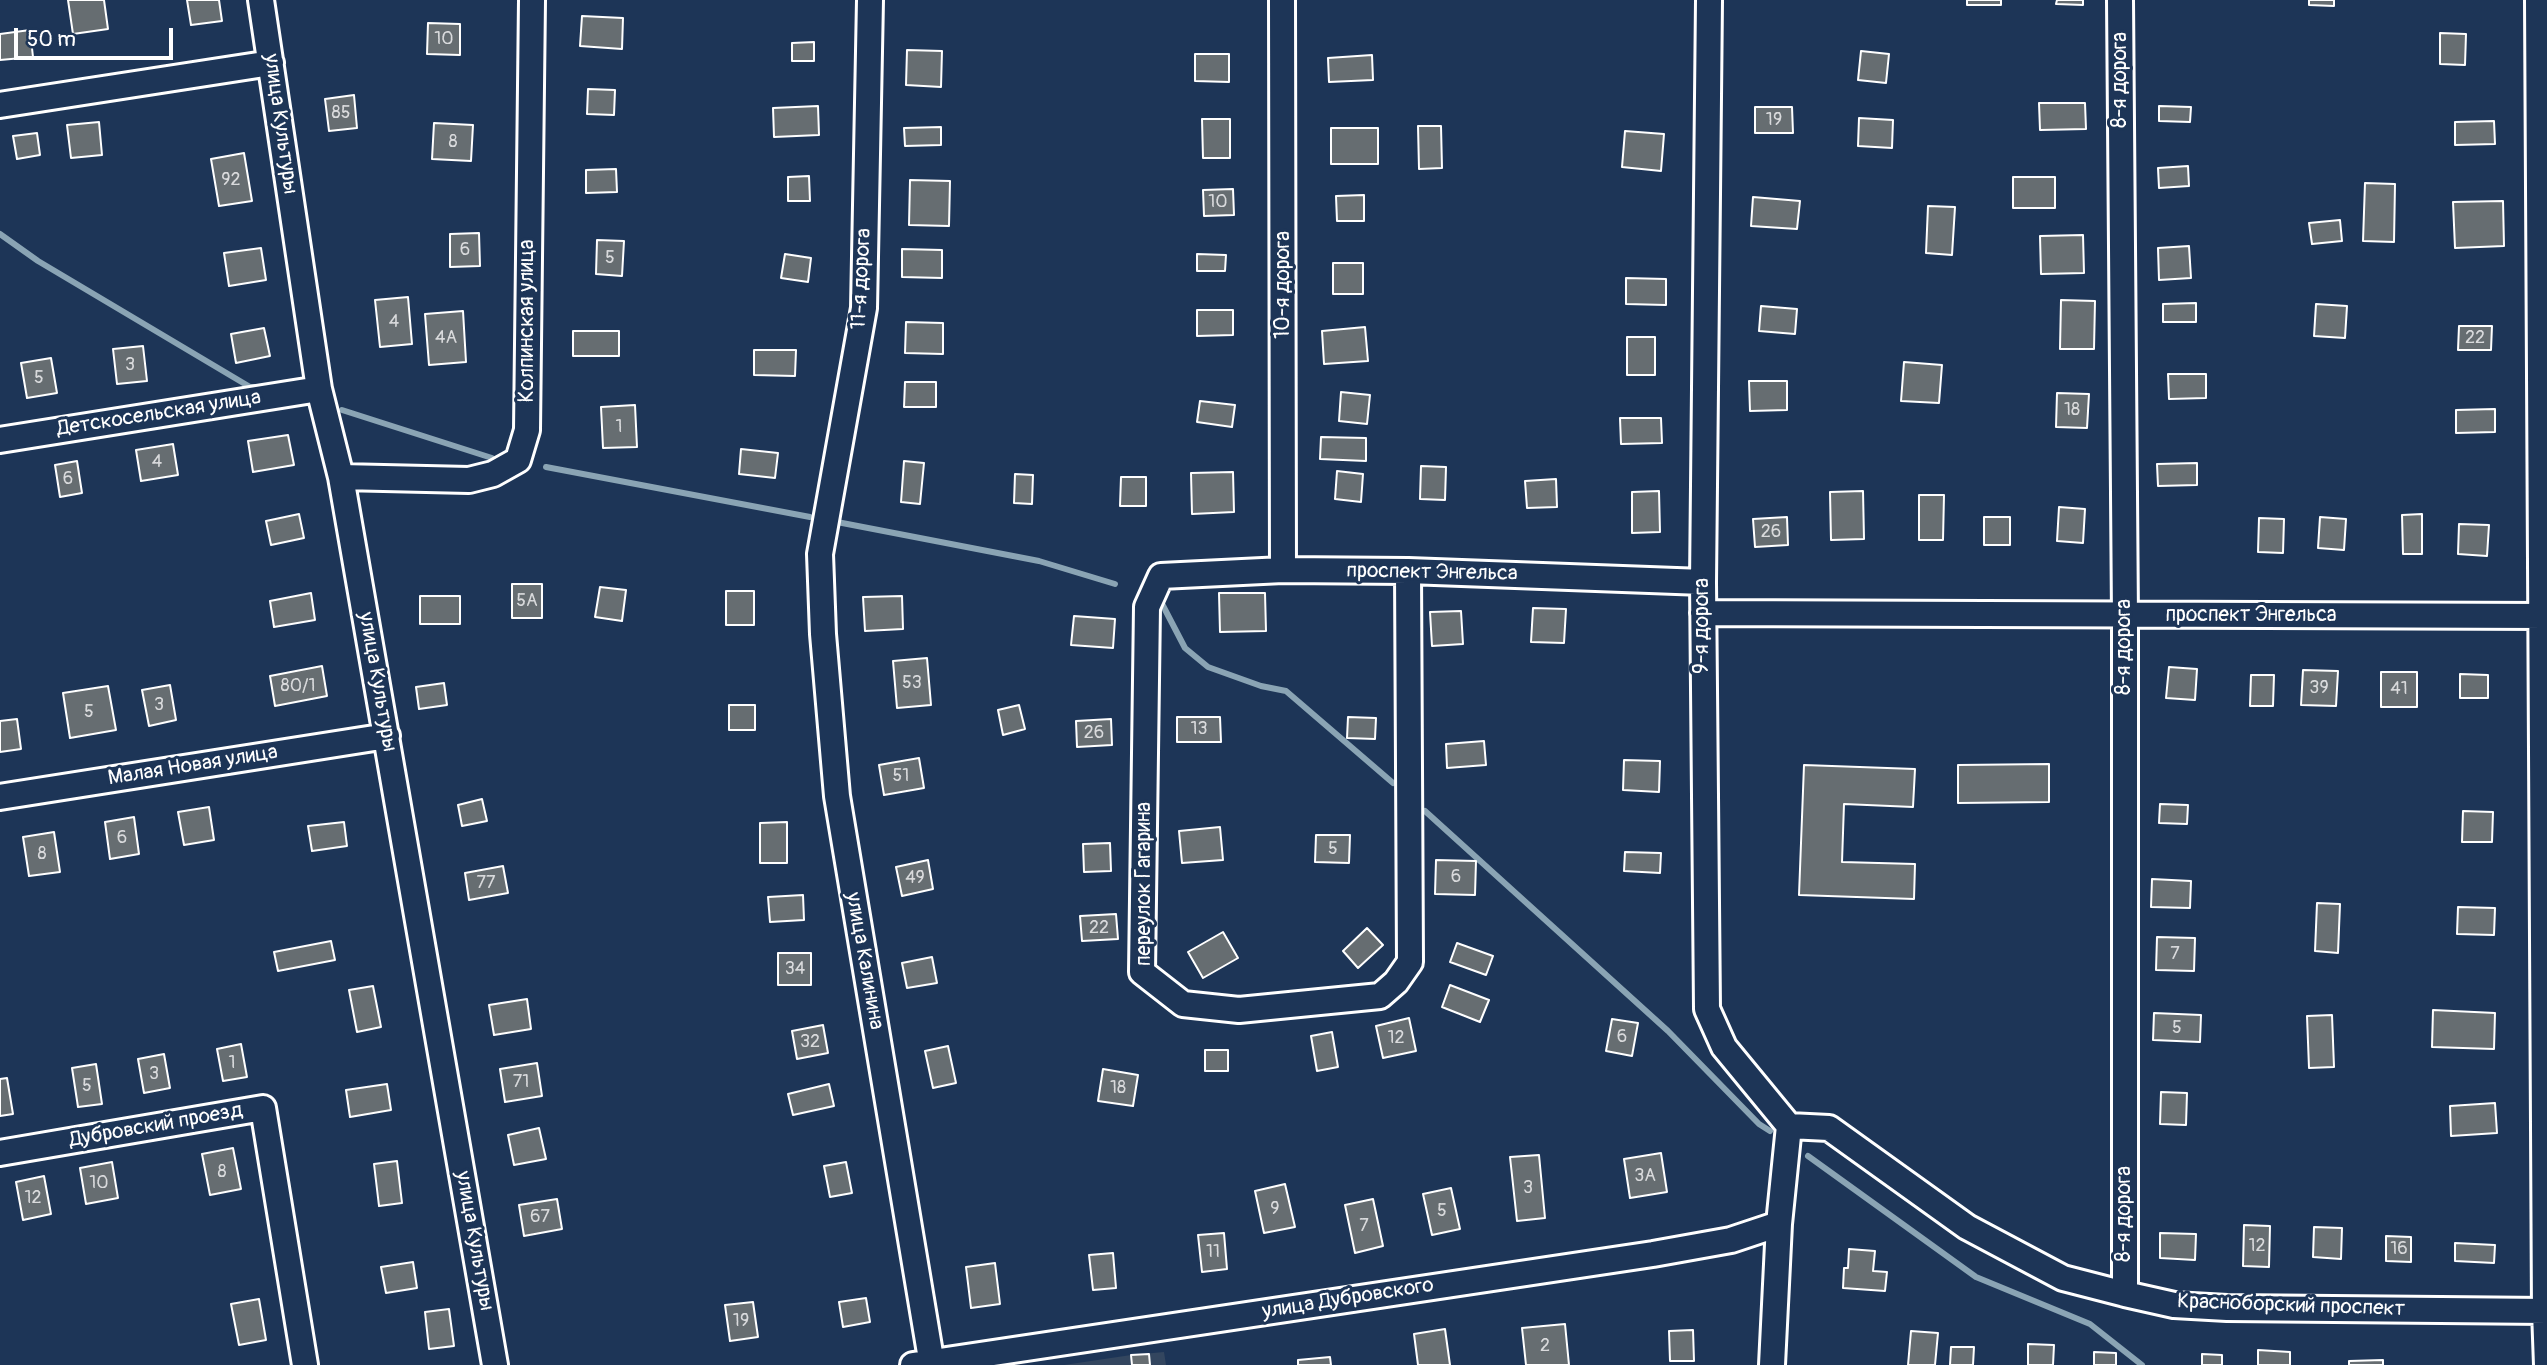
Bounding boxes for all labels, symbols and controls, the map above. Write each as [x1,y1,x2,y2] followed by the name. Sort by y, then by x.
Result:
[18,14,177,58] scale bar
[27,26,76,53] text: 50 m
[434,28,454,50] house number: 10
[2108,32,2134,128] street label: 8-я дорога
[258,52,302,196] street label: улица Культуры
[332,102,350,124] house number: 85
[1766,109,1782,131] house number: 19
[448,131,458,153] house number: 8
[221,169,241,191] house number: 92
[1208,191,1228,213] house number: 10
[847,228,877,330] street label: 11-я дорога
[1271,231,1297,339] street label: 10-я дорога
[460,239,470,261] house number: 6
[515,240,541,402] street label: Колпинская улица
[605,247,615,269] house number: 5
[389,311,399,333] house number: 4
[435,327,457,349] house number: 4А
[2465,327,2485,349] house number: 22
[125,354,135,376] house number: 3
[34,367,44,389] house number: 5
[55,385,263,443] street label: Детскосельская улица
[2064,399,2080,421] house number: 18
[615,416,623,438] house number: 1
[152,451,162,473] house number: 4
[63,468,73,490] house number: 6
[1761,521,1781,543] house number: 26
[1346,559,1518,587] street label: проспект Энгельса
[1690,578,1716,674] street label: 9-я дорога
[516,590,538,612] house number: 5А
[2112,599,2138,695] street label: 8-я дорога
[2165,603,2337,629] street label: проспект Энгельса
[352,610,402,754] street label: улица Культуры
[902,672,922,694] house number: 53
[281,675,315,697] house number: 80/1
[2309,677,2329,699] house number: 39
[2390,678,2408,700] house number: 41
[154,694,164,716] house number: 3
[84,701,94,723] house number: 5
[1190,718,1208,740] house number: 13
[1084,722,1104,744] house number: 26
[106,740,280,792] street label: Малая Новая улица
[893,765,909,787] house number: 51
[1132,802,1158,966] street label: переулок Гагарина
[117,827,127,849] house number: 6
[1328,838,1338,860] house number: 5
[37,843,47,865] house number: 8
[1451,866,1461,888] house number: 6
[905,867,925,889] house number: 49
[476,872,496,894] house number: 77
[840,890,888,1032] street label: улица Калинина
[1089,917,1109,939] house number: 22
[2170,943,2180,965] house number: 7
[785,958,805,980] house number: 34
[2172,1017,2182,1039] house number: 5
[1617,1026,1627,1048] house number: 6
[1387,1027,1405,1049] house number: 12
[800,1031,820,1053] house number: 32
[228,1052,236,1074] house number: 1
[149,1063,159,1085] house number: 3
[513,1071,529,1093] house number: 71
[82,1075,92,1097] house number: 5
[1110,1077,1126,1099] house number: 18
[67,1098,245,1154] street label: Дубровский проезд
[217,1161,227,1183] house number: 8
[1634,1165,1656,1187] house number: 3А
[2112,1166,2138,1262] street label: 8-я дорога
[449,1169,499,1313] street label: улица Культуры
[89,1172,109,1194] house number: 10
[1523,1177,1533,1199] house number: 3
[24,1187,42,1209] house number: 12
[1270,1198,1280,1220] house number: 9
[1437,1200,1447,1222] house number: 5
[530,1206,550,1228] house number: 67
[1359,1215,1369,1237] house number: 7
[2248,1235,2266,1257] house number: 12
[2390,1238,2408,1260] house number: 16
[1206,1241,1220,1263] house number: 11
[1260,1273,1436,1325] street label: улица Дубровского
[2177,1289,2405,1323] street label: Красноборский проспект
[733,1310,749,1332] house number: 19
[1540,1335,1550,1357] house number: 2

